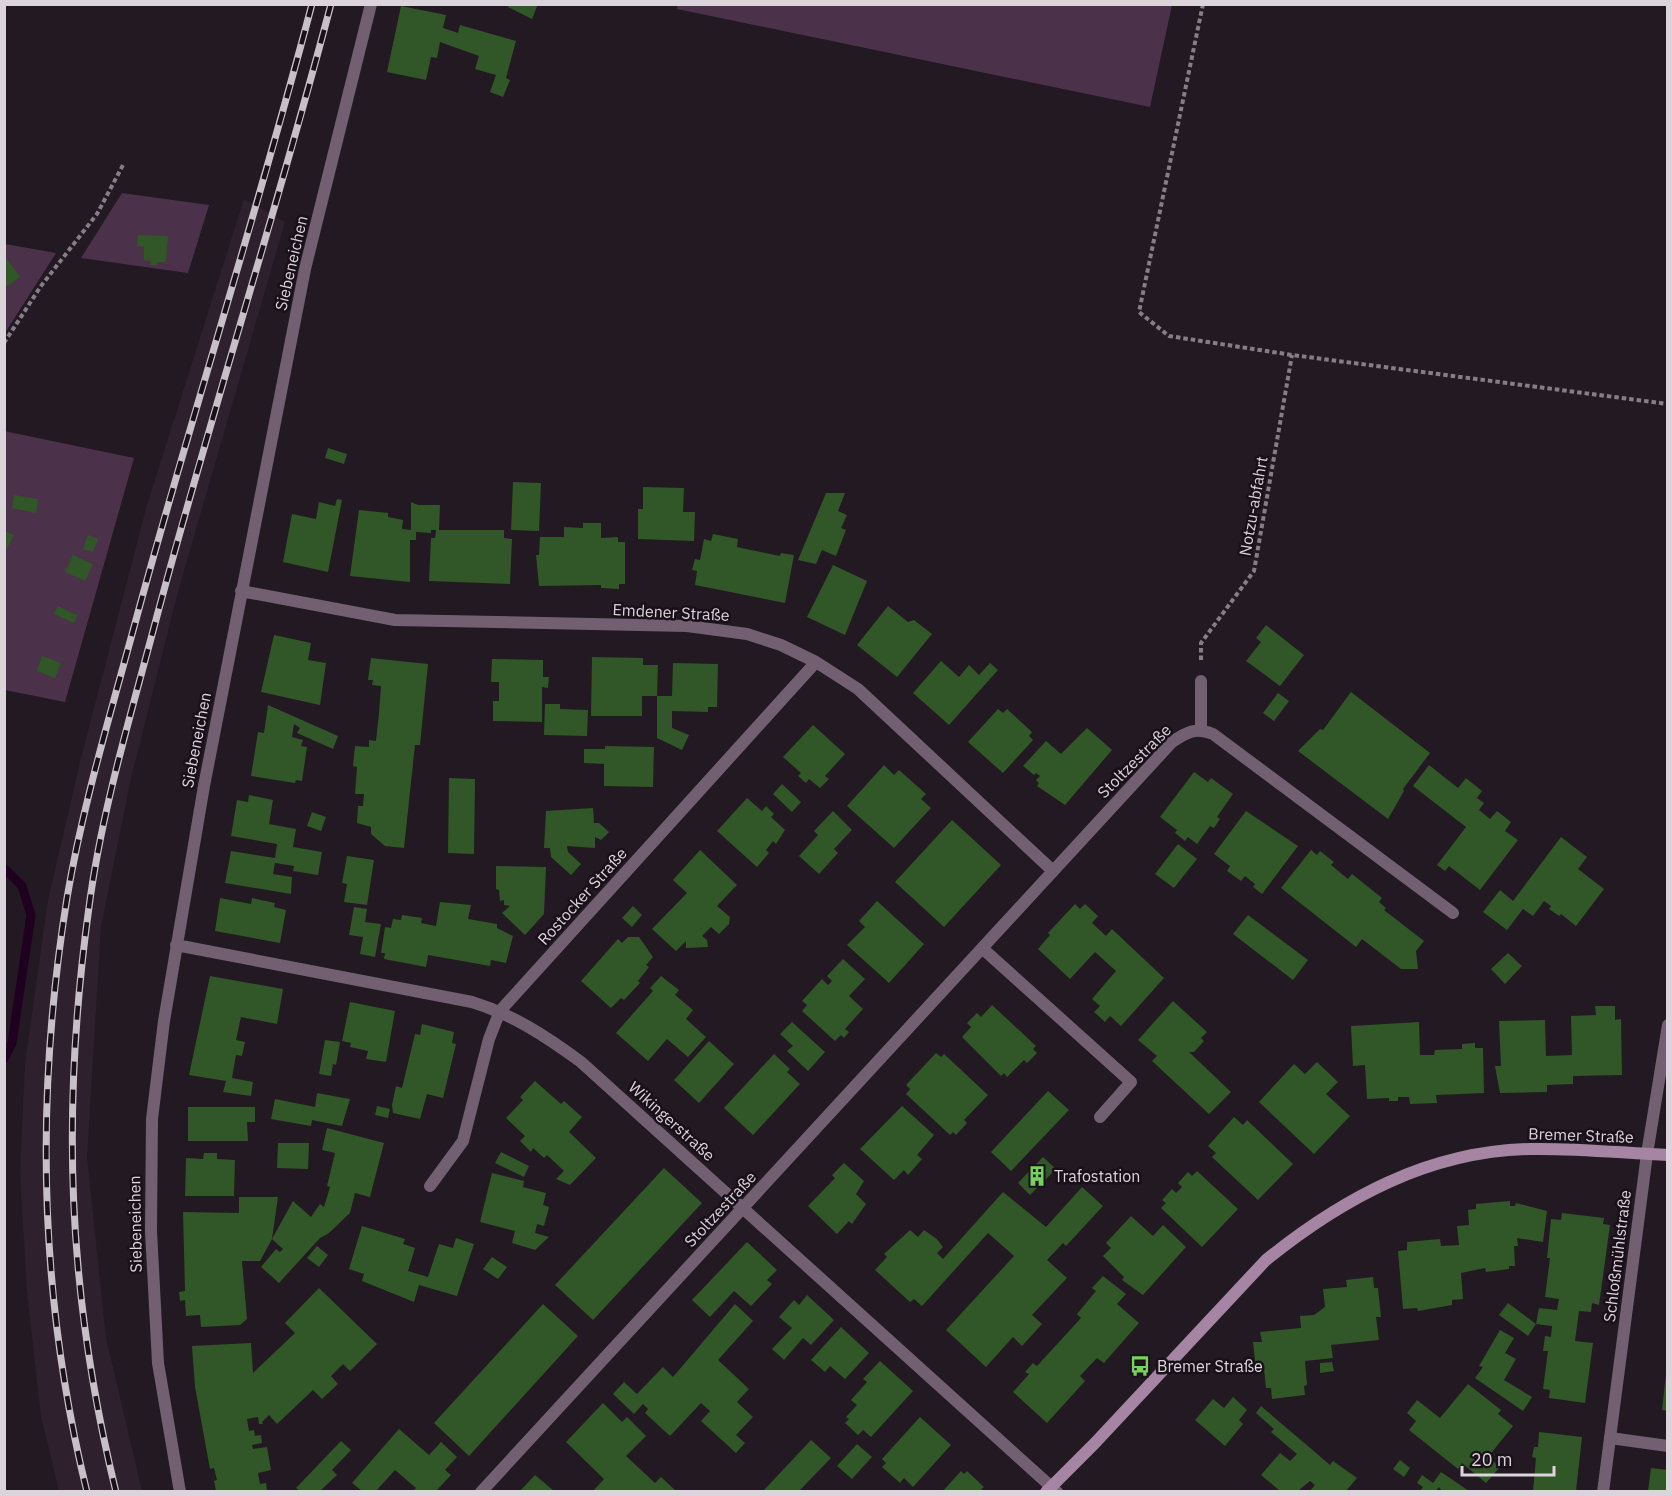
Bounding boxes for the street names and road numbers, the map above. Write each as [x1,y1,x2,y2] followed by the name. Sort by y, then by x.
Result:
[270,213,312,313] street label: Siebeneichen
[1234,455,1272,557] street label: Notzu-abfahrt
[612,599,730,625] street label: Emdener Straße
[177,690,215,790] street label: Siebeneichen
[1093,720,1175,802] street label: Stoltzestraße
[533,843,631,949] street label: Rostocker Straße
[625,1077,720,1165] street label: Wikingerstraße
[1528,1123,1634,1147] street label: Bremer Straße
[680,1167,760,1251] street label: Stoltzestraße
[124,1175,146,1273] street label: Siebeneichen
[1599,1189,1635,1323] street label: Schloßmühlstraße

